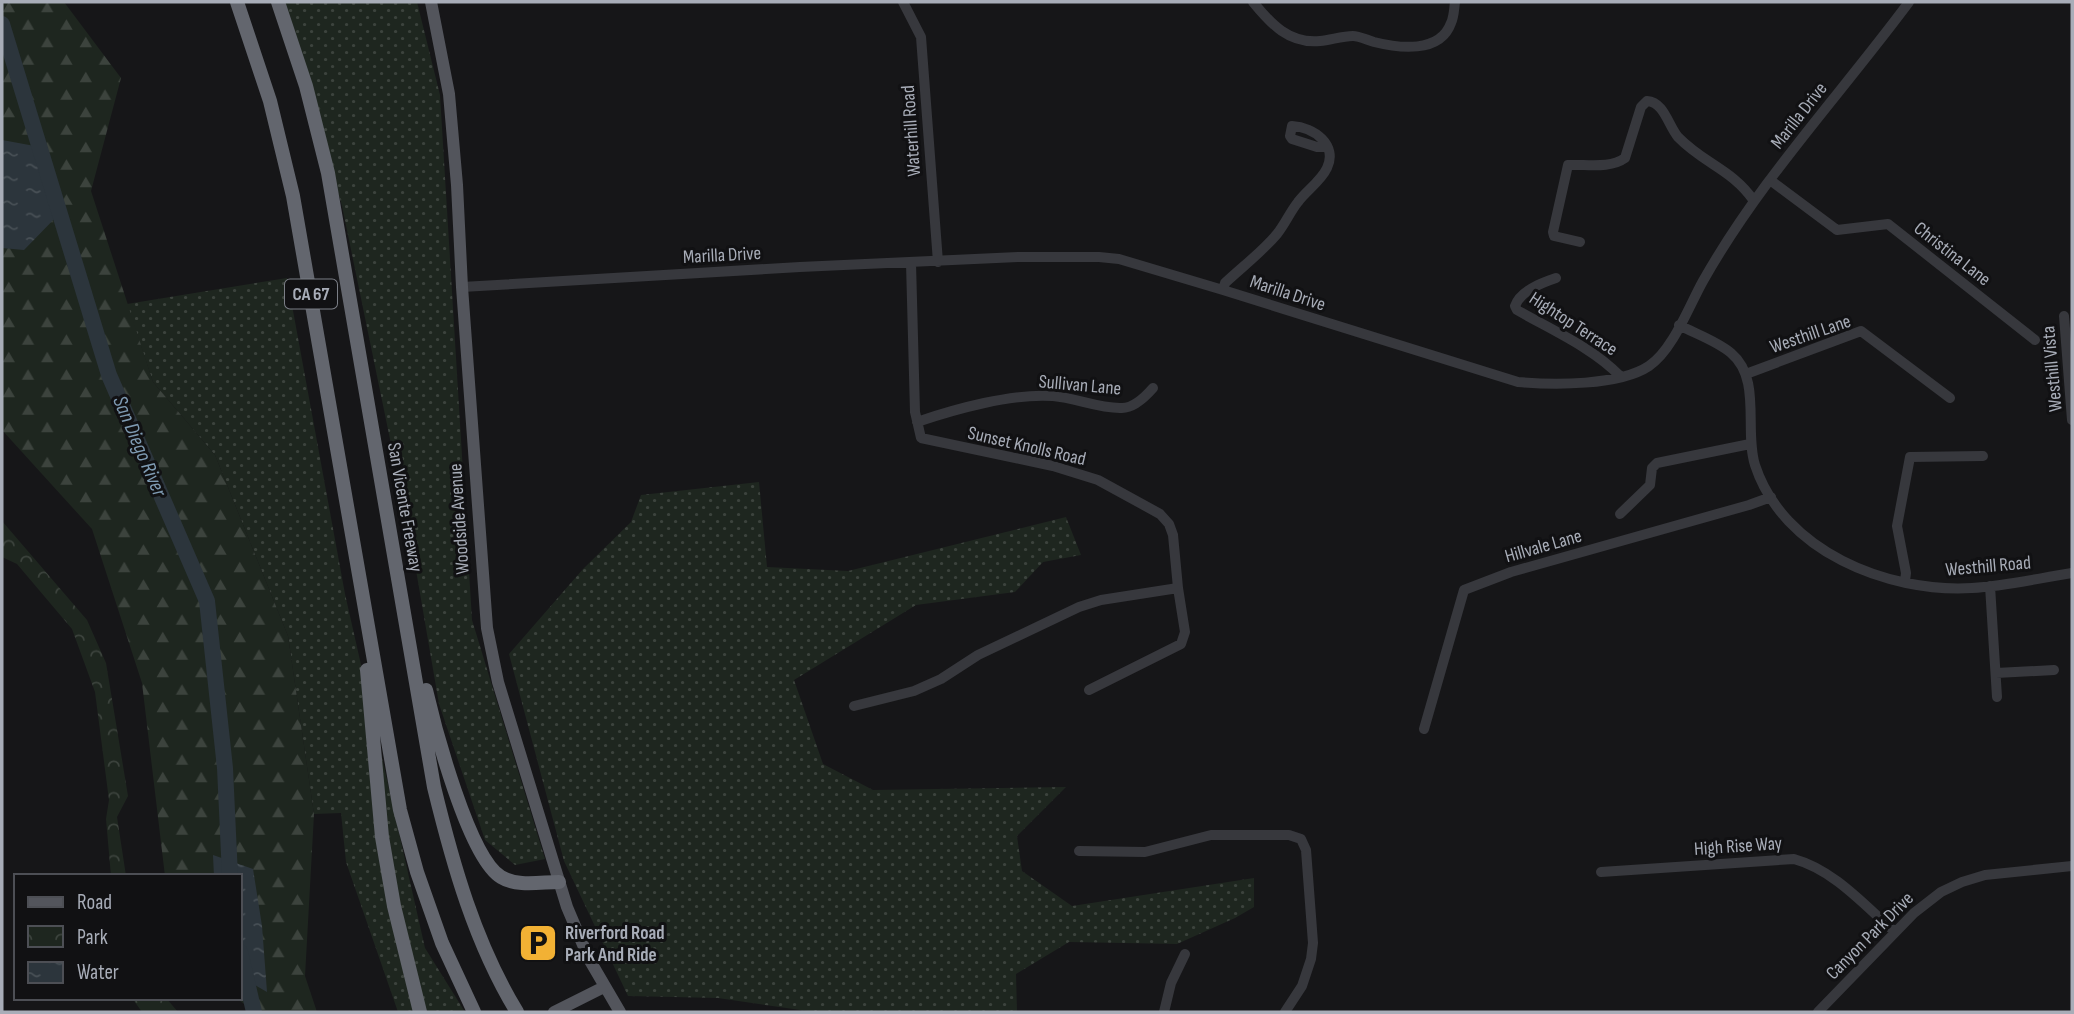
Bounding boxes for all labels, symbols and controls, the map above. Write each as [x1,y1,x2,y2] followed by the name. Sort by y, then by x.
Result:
[1766,78,1832,154] street label: Marilla Drive
[897,85,926,177] street label: Waterhill Road
[1909,217,1995,291] street label: Christina Lane
[682,242,762,269] street label: Marilla Drive
[1247,270,1328,316] street label: Marilla Drive
[285,280,337,308] road number: CA 67
[1525,287,1622,361] street label: Hightop Terrace
[1767,310,1854,359] street label: Westhill Lane
[2037,325,2068,413] street label: Westhill Vista
[1038,370,1122,401] street label: Sullivan Lane
[107,392,172,501] water label: San Diego River
[965,422,1088,471] street label: Sunset Knolls Road
[382,441,427,574] street label: San Vicente Freeway
[444,463,475,575] street label: Woodside Avenue
[1502,525,1585,568] street label: Hillvale Lane
[1944,551,2032,582] street label: Westhill Road
[1693,832,1784,861] street label: High Rise Way
[14,874,242,1000] legend
[1821,887,1919,985] street label: Canyon Park Drive
[77,890,112,915] text: Road
[517,922,559,964] parking icon: Riverford Road Park And Ride
[565,922,665,967] place label: Riverford Road Park And Ride
[77,925,108,950] text: Park
[77,960,119,985] text: Water

